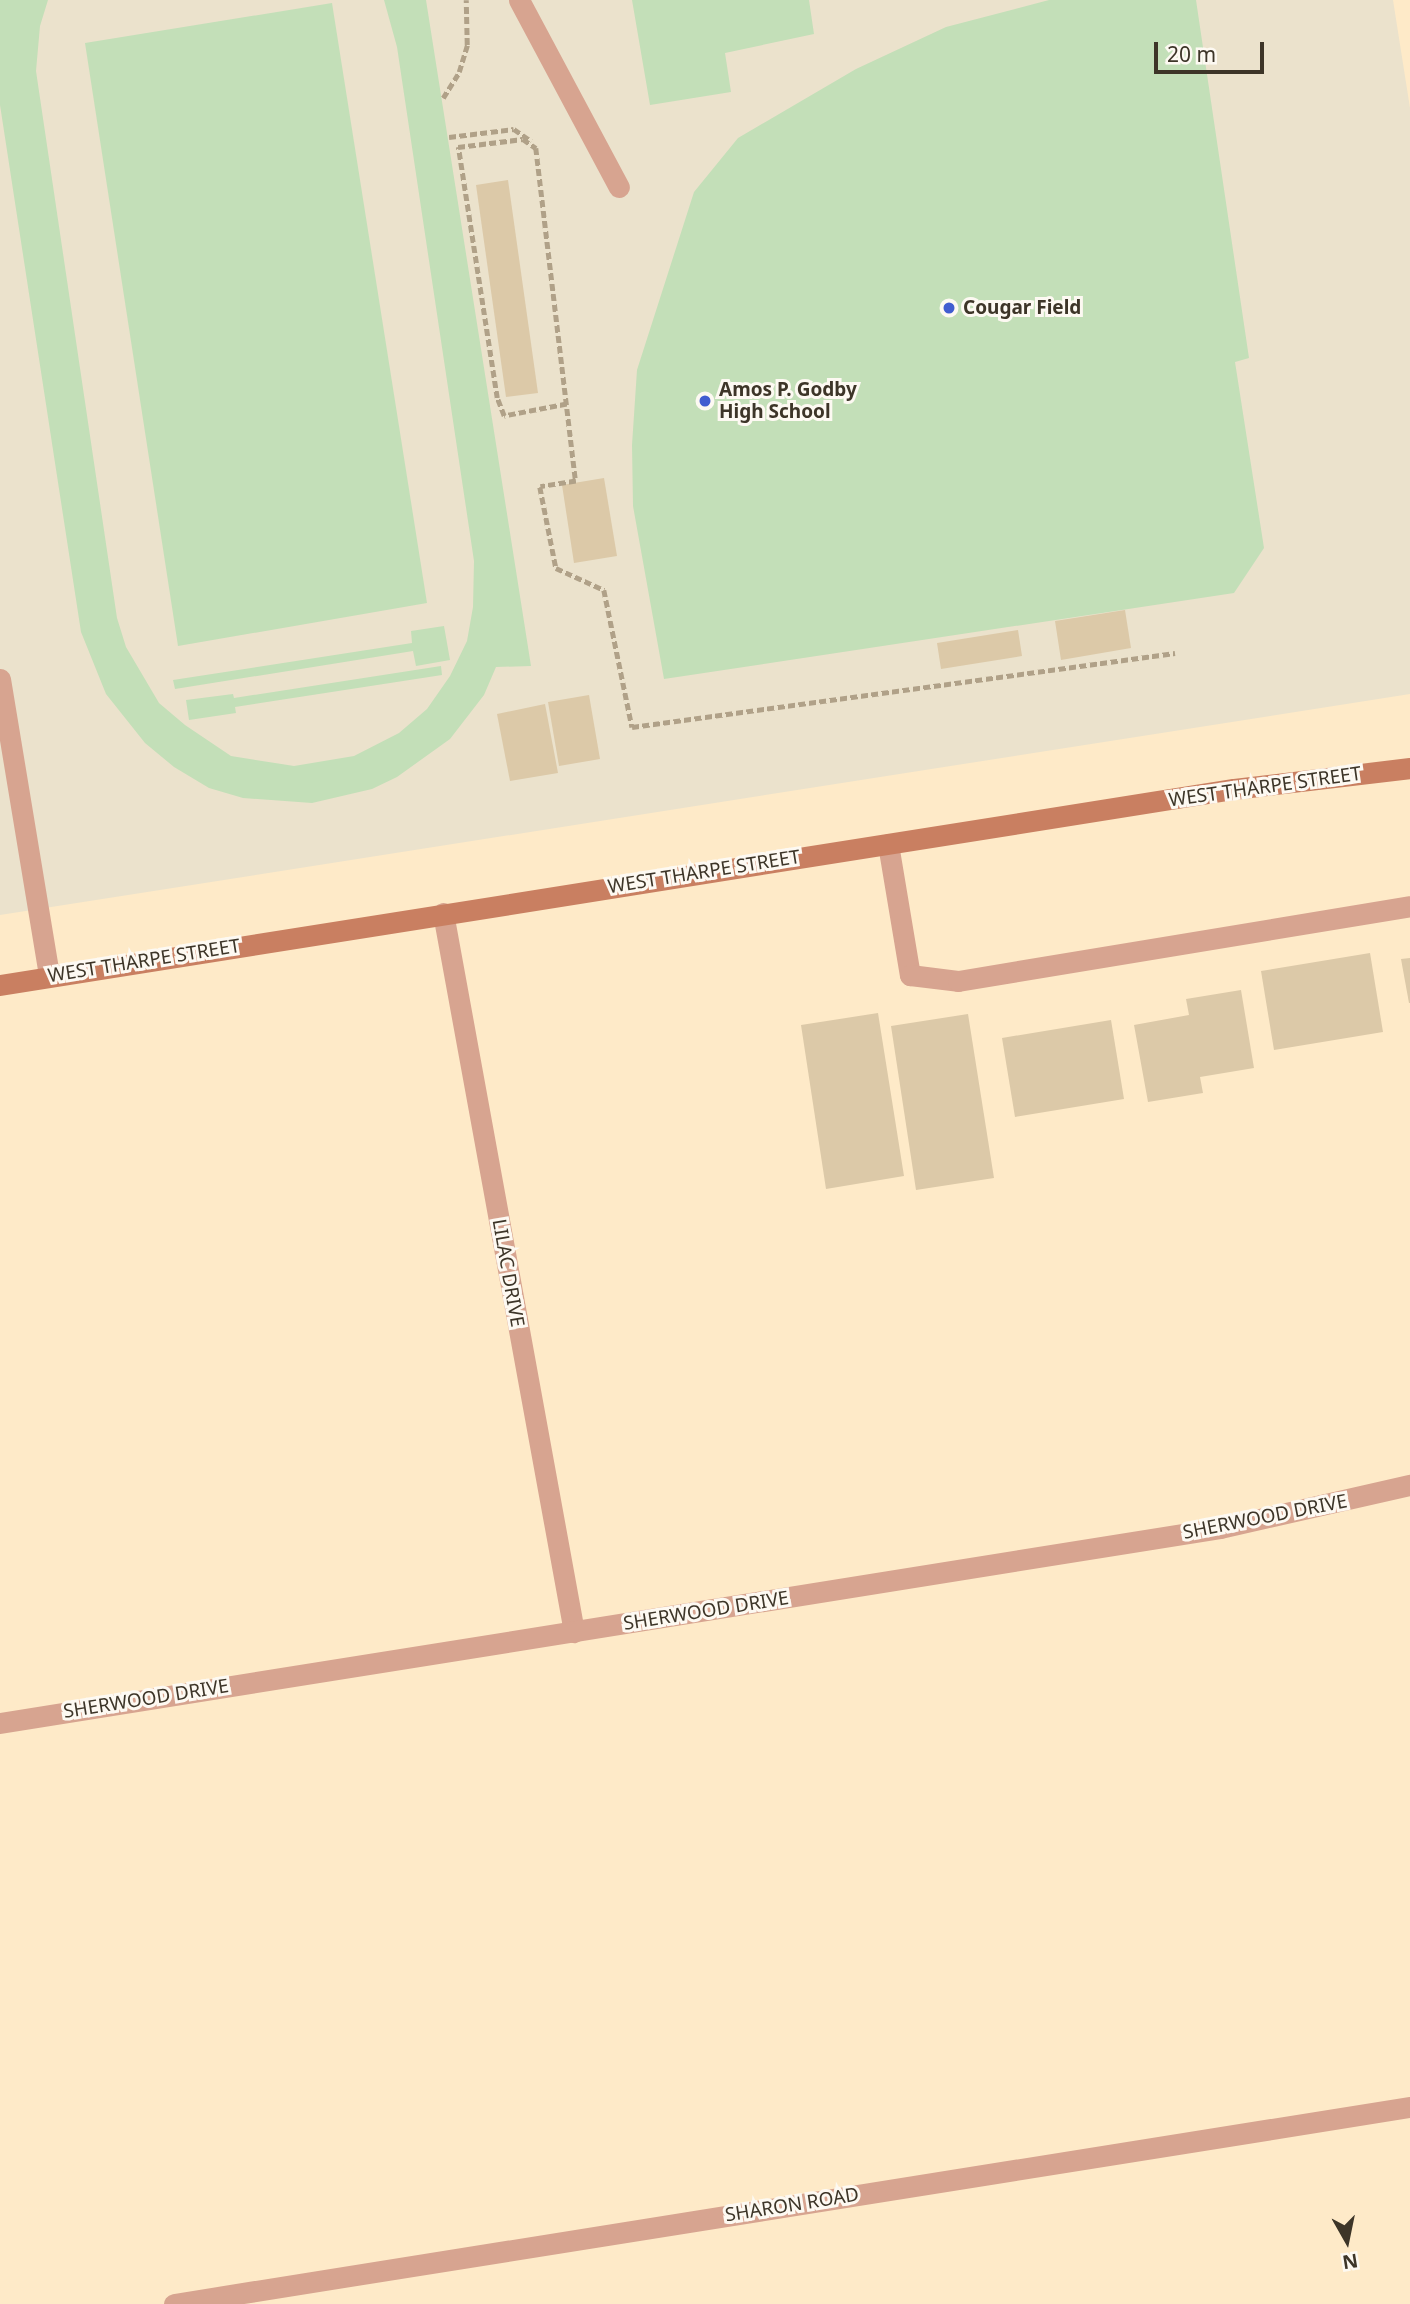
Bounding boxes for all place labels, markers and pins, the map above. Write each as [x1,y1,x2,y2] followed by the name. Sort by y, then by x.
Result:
[963,297,1081,319] place label: Cougar Field
[941,300,957,316] marker: Cougar Field
[719,379,857,423] place label: Amos P. Godby High School
[697,393,713,409] marker: Amos P. Godby High School

